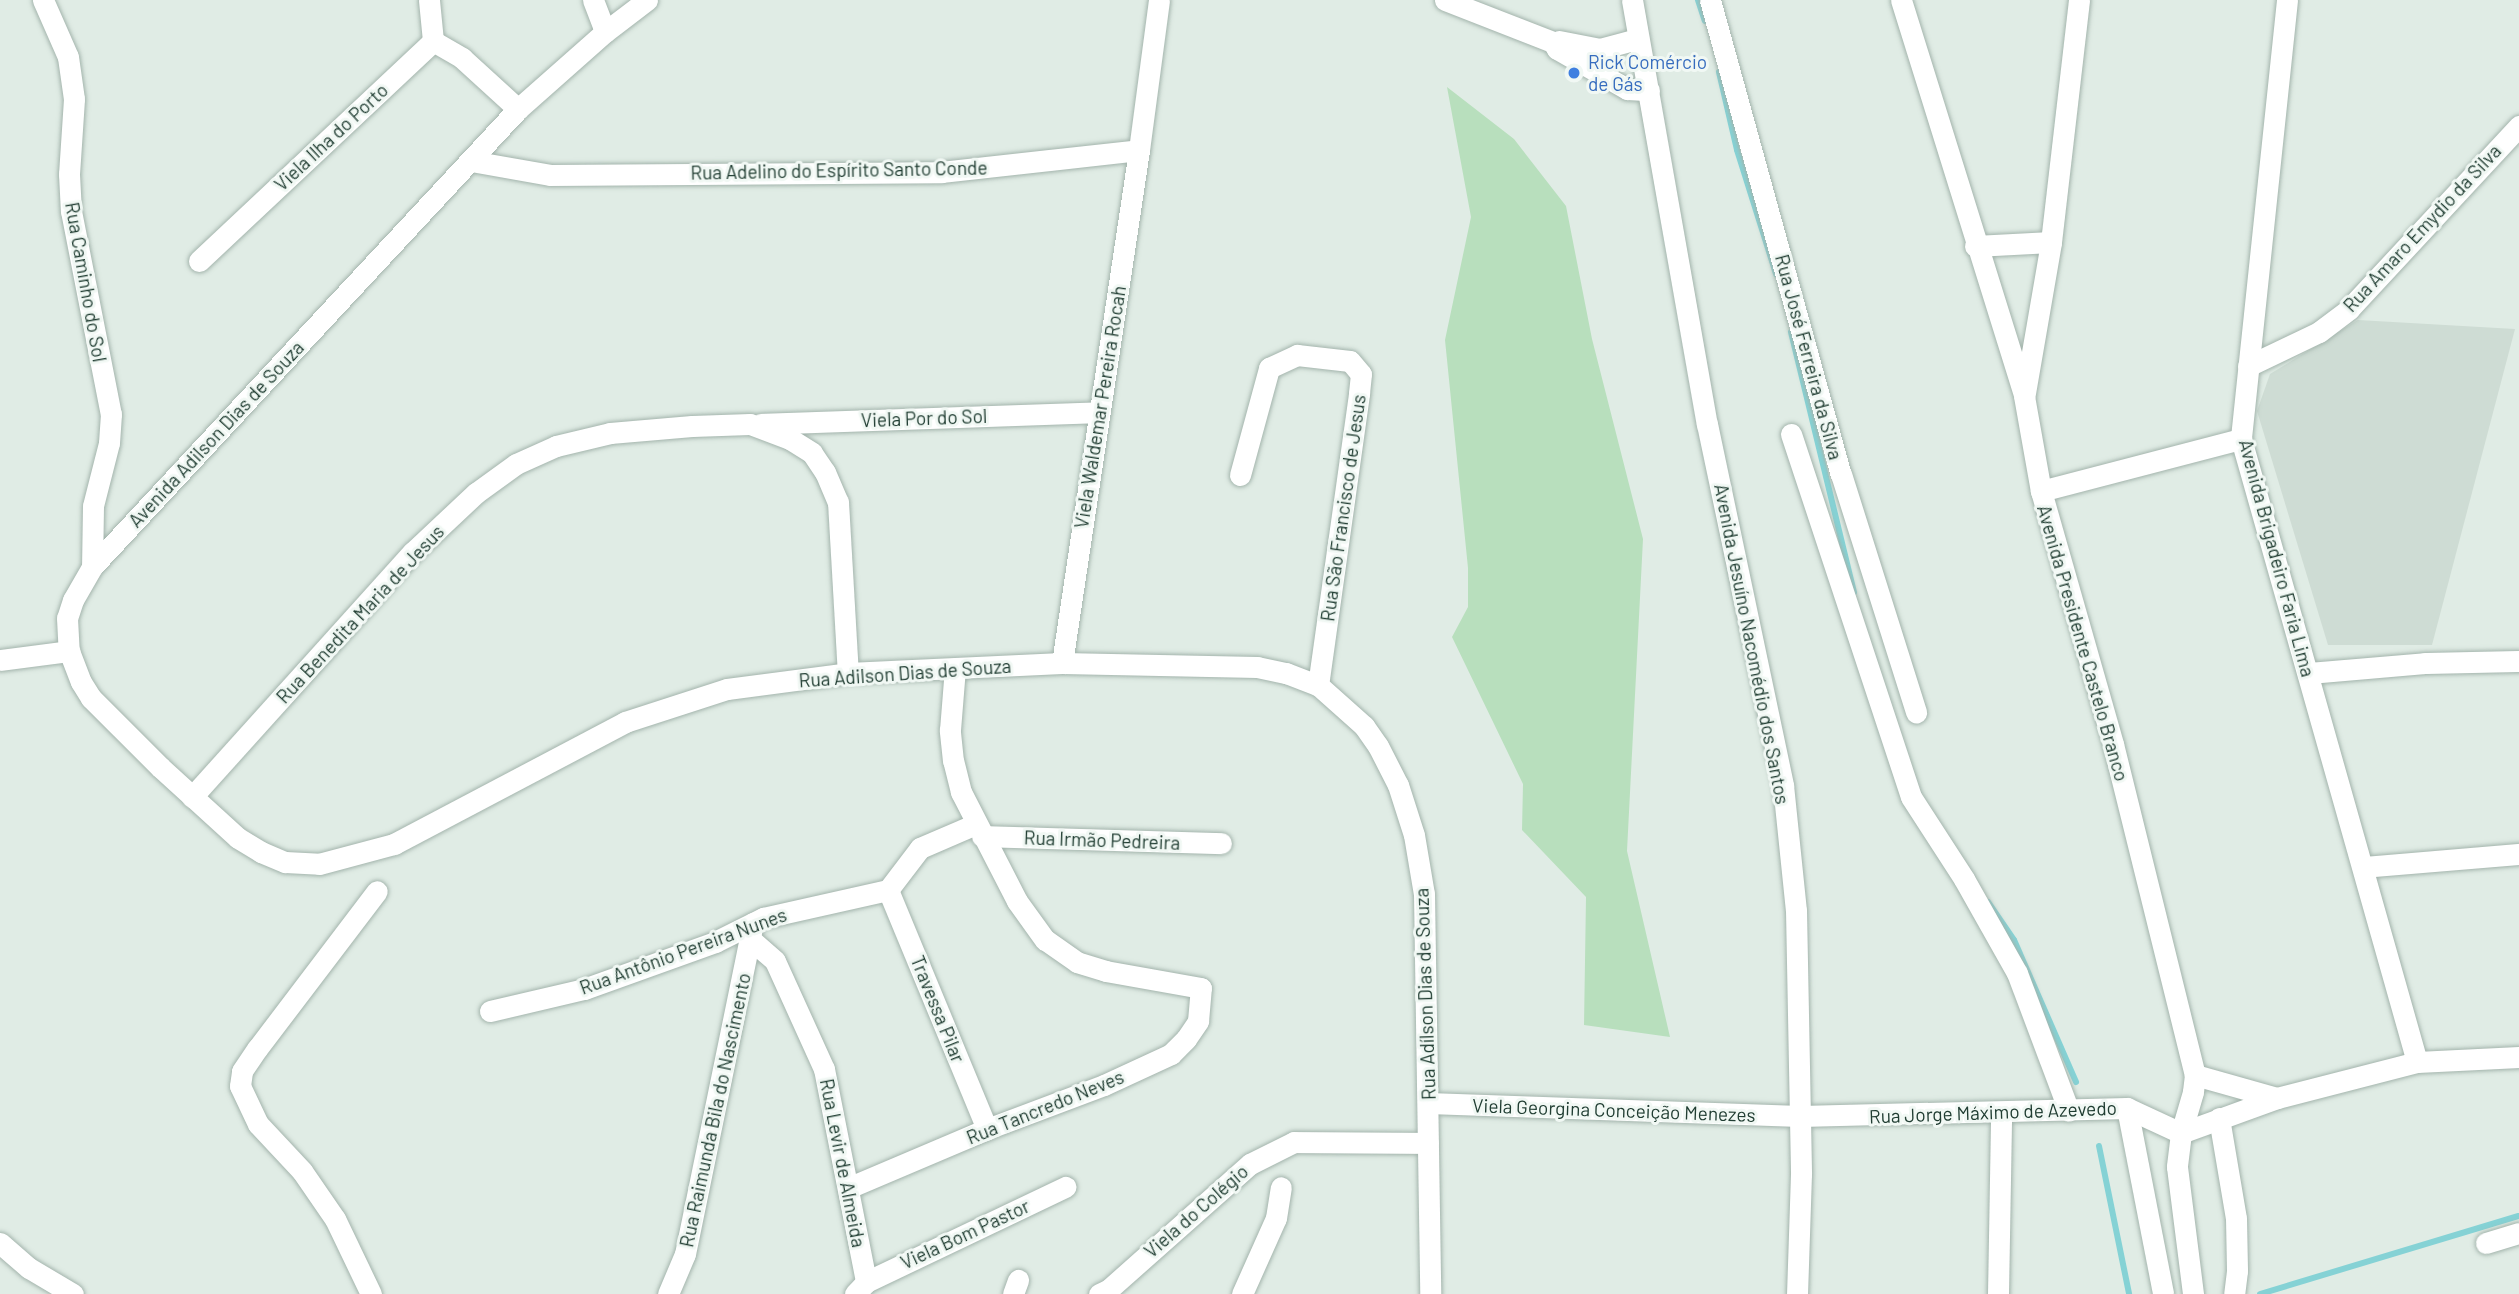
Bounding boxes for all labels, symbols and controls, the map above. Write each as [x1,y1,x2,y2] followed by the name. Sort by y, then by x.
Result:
[1588,51,1707,95] place label: Rick Comércio de Gás
[1566,65,1582,81] marker: Rick Comércio de Gás
[269,79,393,195] street label: Viela Ilha do Porto
[2338,139,2506,317] street label: Rua Amaro Emydio da Silva
[690,156,988,184] street label: Rua Adelino do Espírito Santo Conde
[61,200,111,364] street label: Rua Caminho do Sol
[1771,252,1847,462] street label: Rua José Ferreira da Silva
[1070,284,1130,530] street label: Viela Waldemar Pereira Rocah
[124,336,308,532] street label: Avenida Adilson Dias de Souza
[1316,393,1370,623] street label: Rua São Francisco de Jesus
[860,404,988,432] street label: Viela Por do Sol
[2234,437,2320,679] street label: Avenida Brigadeiro Faria Lima
[1710,482,1794,806] street label: Avenida Jesuíno Nacomédio dos Santos
[2033,502,2133,784] street label: Avenida Presidente Castelo Branco
[271,520,449,708] street label: Rua Benedita Maria de Jesus
[798,654,1012,692] street label: Rua Adilson Dias de Souza
[1023,826,1181,854] street label: Rua Irmão Pedreira
[1410,888,1440,1100] street label: Rua Adílson Dias de Souza
[576,903,790,999] street label: Rua Antônio Pereira Nunes
[906,952,970,1066] street label: Travessa Pilar
[675,971,755,1249] street label: Rua Raimunda Bila do Nascimento
[963,1065,1127,1149] street label: Rua Tancredo Neves
[815,1077,871,1249] street label: Rua Levir de Almeida
[1472,1094,1756,1126] street label: Viela Georgina Conceição Menezes
[1869,1096,2117,1128] street label: Rua Jorge Máximo de Azevedo
[1139,1160,1253,1262] street label: Viela do Colégio
[897,1194,1033,1274] street label: Viela Bom Pastor

